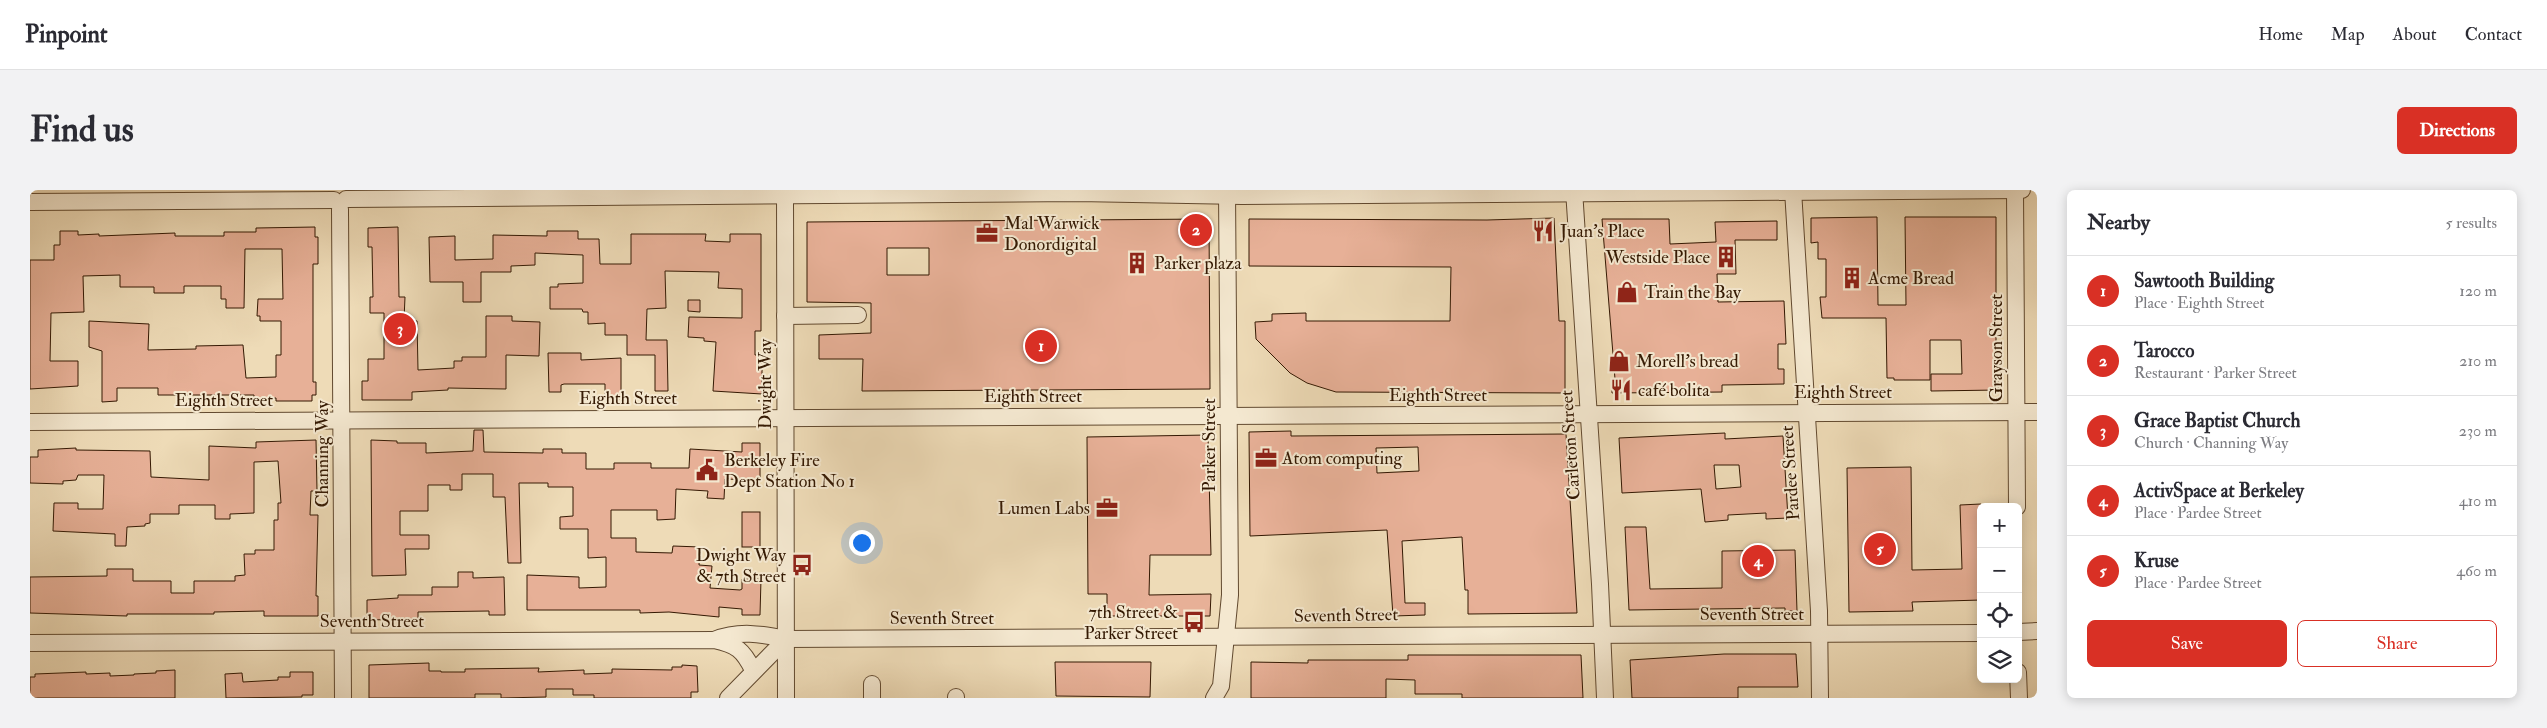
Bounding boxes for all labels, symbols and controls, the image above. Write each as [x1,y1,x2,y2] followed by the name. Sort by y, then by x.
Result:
[25,19,108,50] text: Pinpoint
[2258,23,2303,46] text: Home
[2331,23,2365,46] text: Map
[2393,23,2437,46] text: About
[2465,23,2522,46] text: Contact
[2397,107,2517,154] button: Directions
[30,108,134,152] text: Find us
[2087,209,2150,236] text: Nearby
[1180,211,1212,249] pin: 2
[1004,212,1100,256] place label: Mal Warwick Donordigital
[2446,213,2497,233] text: 5 results
[1530,218,1556,244] restaurant icon: Juan's Place
[974,220,1000,246] office icon: Mal Warwick Donordigital
[1559,220,1645,243] place label: Juan's Place
[1713,244,1739,270] building icon: Westside Place
[1604,246,1710,269] place label: Westside Place
[1124,250,1150,276] building icon: Parker plaza
[1154,252,1242,275] place label: Parker plaza
[1839,265,1865,291] building icon: Acme Bread
[1867,267,1954,290] place label: Acme Bread
[2134,269,2274,293] text: Sawtooth Building
[1614,279,1640,305] shop icon: Train the Bay
[1644,281,1742,304] place label: Train the Bay
[2100,281,2106,301] text: 1
[2459,281,2497,301] text: 120 m
[2134,293,2265,313] text: Place · Eighth Street
[1985,294,2008,402] street label: Grayson Street
[384,310,416,348] pin: 3
[1025,327,1057,365] pin: 1
[754,338,777,429] street label: Dwight Way
[2134,339,2194,363] text: Tarocco
[1606,348,1632,374] shop icon: Morell's bread
[1636,350,1739,373] place label: Morell's bread
[2099,351,2107,371] text: 2
[2459,351,2497,371] text: 210 m
[2134,363,2297,383] text: Restaurant · Parker Street
[1608,377,1634,403] restaurant icon: café bolita
[1638,379,1710,402] place label: café bolita
[1794,381,1892,404] street label: Eighth Street
[1389,384,1487,407] street label: Eighth Street
[984,385,1082,408] street label: Eighth Street
[579,387,677,410] street label: Eighth Street
[175,389,273,412] street label: Eighth Street
[1555,389,1586,501] street label: Carleton Street
[1198,398,1221,492] street label: Parker Street
[311,399,334,508] street label: Channing Way
[2134,409,2300,433] text: Grace Baptist Church
[2100,421,2106,441] text: 3
[2459,421,2497,441] text: 230 m
[1776,425,1805,521] street label: Pardee Street
[2134,433,2288,453] text: Church · Channing Way
[1253,445,1279,471] office icon: Atom computing
[1281,447,1404,470] place label: Atom computing
[724,449,855,493] place label: Berkeley Fire Dept Station No 1
[694,457,720,483] public building icon: Berkeley Fire Dept Station No 1
[2134,479,2304,503] text: ActivSpace at Berkeley
[2099,491,2107,511] text: 4
[2459,491,2497,511] text: 410 m
[1094,495,1120,521] office icon: Lumen Labs
[998,497,1090,520] place label: Lumen Labs
[1977,503,2022,683] map controls
[1977,503,2022,548] button: +
[2134,503,2262,523] text: Place · Pardee Street
[849,530,875,556] your location
[1864,530,1896,568] pin: 5
[1742,542,1774,580] pin: 4
[696,544,787,588] place label: Dwight Way & 7th Street
[1977,548,2022,593] button: −
[2134,549,2179,573] text: Kruse
[789,552,815,578] bus stop icon: Dwight Way & 7th Street
[2099,561,2107,581] text: 5
[2456,561,2497,581] text: 460 m
[2134,573,2262,593] text: Place · Pardee Street
[1977,593,2022,638] button: locate
[1084,601,1178,645] place label: 7th Street & Parker Street
[1294,603,1398,628] street label: Seventh Street
[1700,603,1804,626] street label: Seventh Street
[890,607,994,630] street label: Seventh Street
[1181,609,1207,635] bus stop icon: 7th Street & Parker Street
[320,610,424,633] street label: Seventh Street
[2087,620,2287,667] button: Save
[2297,620,2497,667] button: Share
[1977,638,2022,683] button: layers

